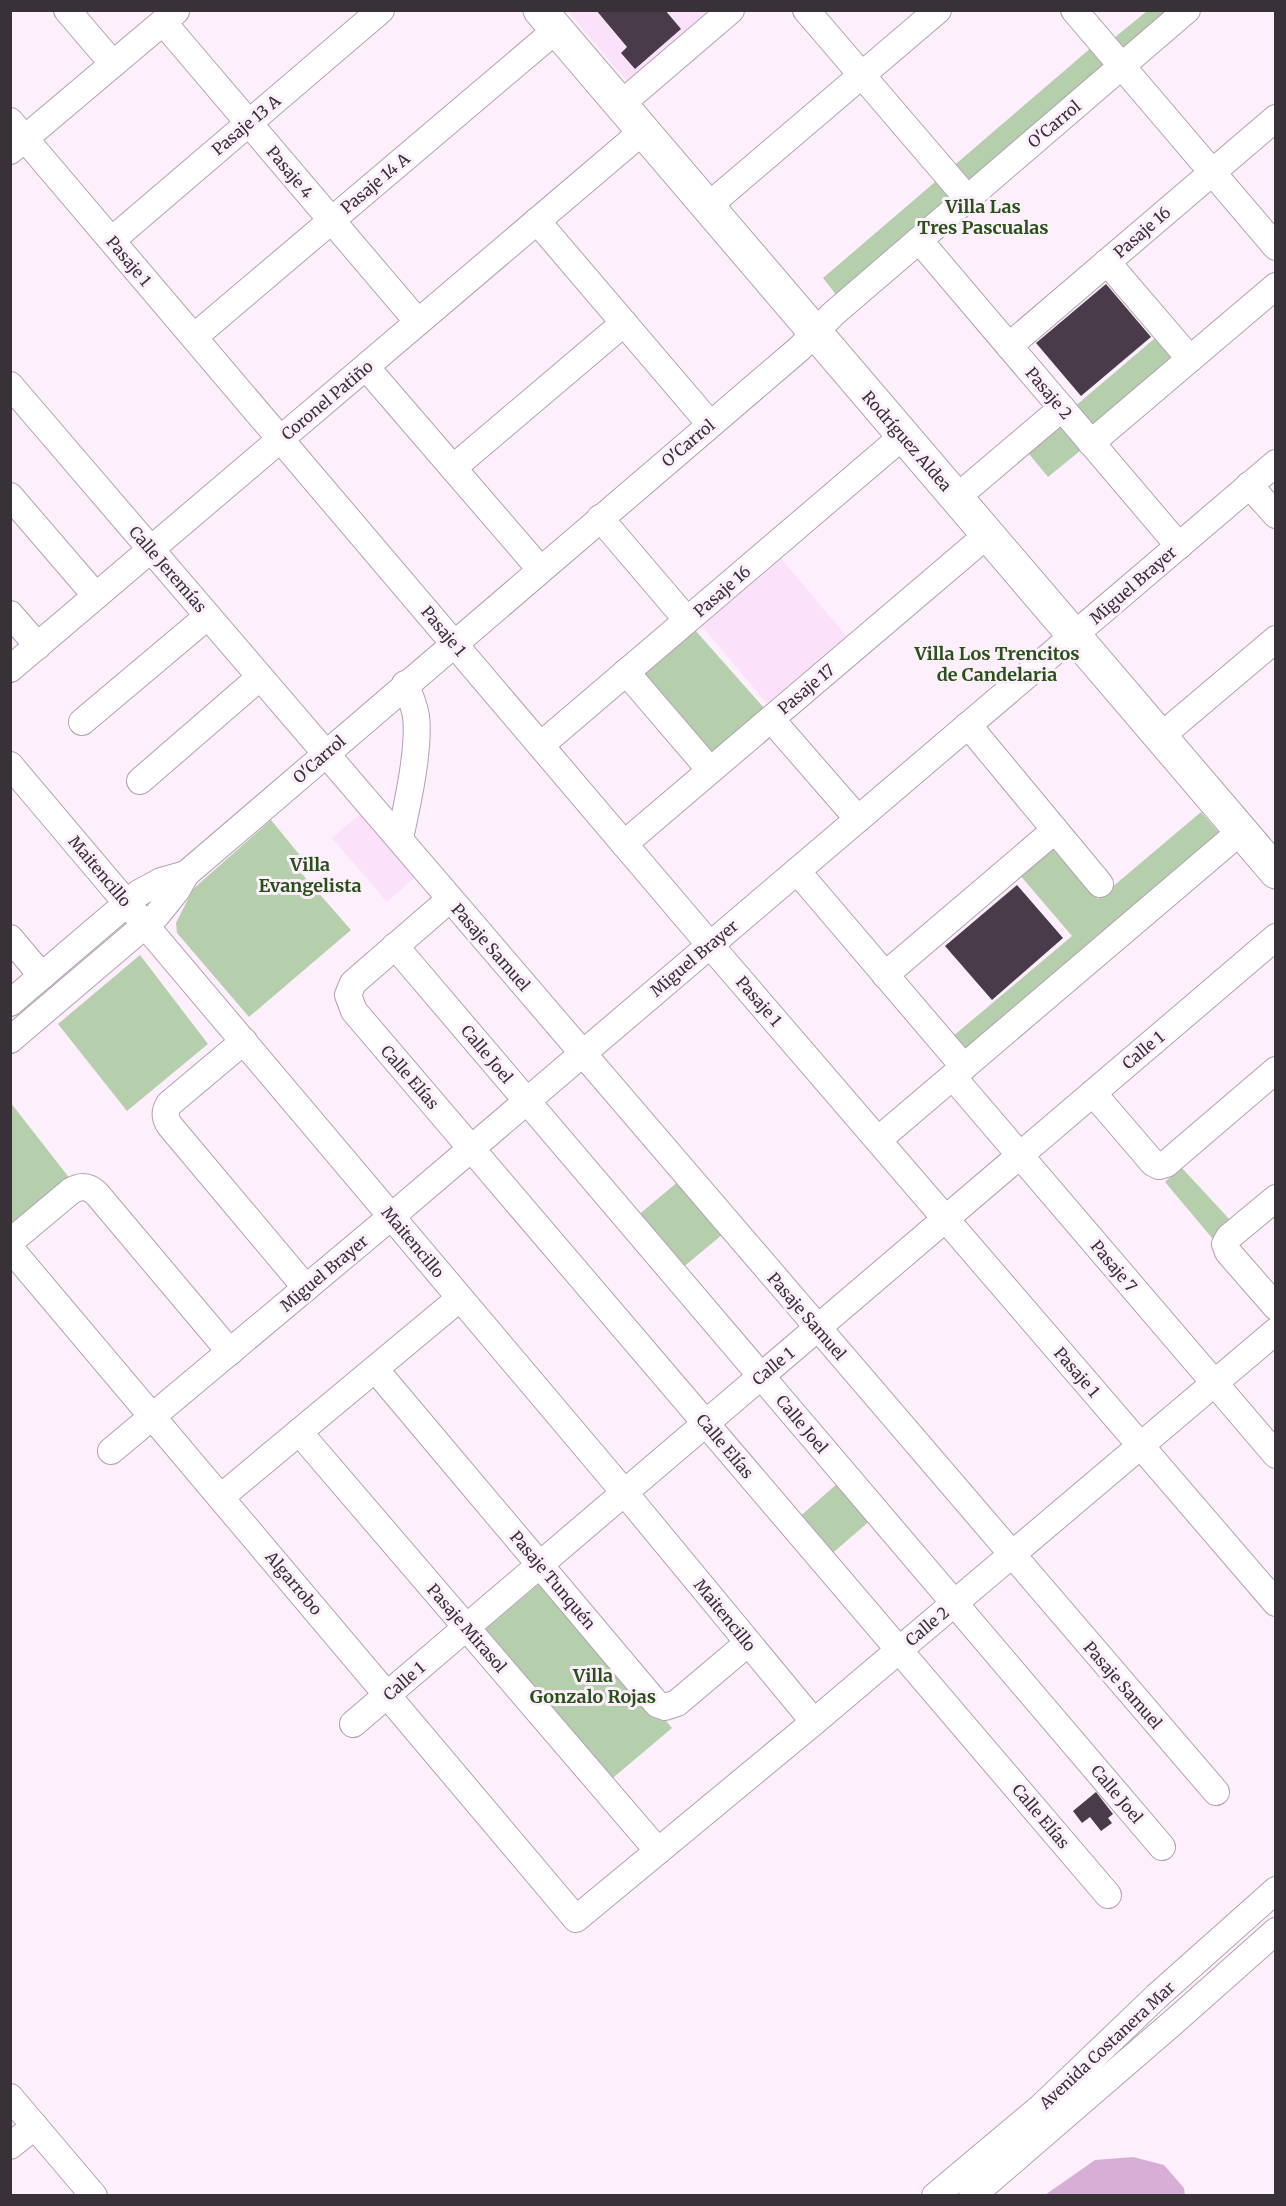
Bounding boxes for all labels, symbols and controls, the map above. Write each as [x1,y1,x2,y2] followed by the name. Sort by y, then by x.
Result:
[208,90,285,159] street label: Pasaje 13 A
[1023,96,1085,152] street label: O'Carrol
[262,142,318,202] street label: Pasaje 4
[337,148,414,218] street label: Pasaje 14 A
[917,195,1049,239] district label: Villa Las Tres Pascualas
[1110,202,1175,262] street label: Pasaje 16
[102,232,156,290] street label: Pasaje 1
[277,356,377,444] street label: Coronel Patiño
[1021,363,1077,423] street label: Pasaje 2
[858,387,956,496] street label: Rodríguez Aldea
[657,415,719,471] street label: O'Carrol
[125,522,211,616] street label: Calle Jeremías
[1086,542,1180,628] street label: Miguel Brayer
[690,561,755,621] street label: Pasaje 16
[417,602,471,660] street label: Pasaje 1
[913,642,1080,686] district label: Villa Los Trencitos de Candelaria
[774,660,838,718] street label: Pasaje 17
[289,731,349,787] street label: O'Carrol
[64,831,136,911] street label: Maitencillo
[258,853,362,897] district label: Villa Evangelista
[448,899,534,995] street label: Pasaje Samuel
[646,916,742,1000] street label: Miguel Brayer
[732,972,786,1030] street label: Pasaje 1
[457,1021,517,1087] street label: Calle Joel
[1118,1027,1168,1073] street label: Calle 1
[377,1041,443,1113] street label: Calle Elías
[377,1202,449,1282] street label: Maitencillo
[276,1231,372,1315] street label: Miguel Brayer
[1087,1236,1141,1296] street label: Pasaje 7
[764,1268,850,1364] street label: Pasaje Samuel
[748,1343,798,1389] street label: Calle 1
[1050,1343,1104,1401] street label: Pasaje 1
[772,1391,832,1457] street label: Calle Joel
[692,1410,758,1483] street label: Calle Elías
[506,1527,600,1634] street label: Pasaje Tunquén
[261,1546,326,1619] street label: Algarrobo
[690,1575,760,1655] street label: Maitencillo
[423,1580,511,1676] street label: Pasaje Mirasol
[901,1602,953,1650] street label: Calle 2
[1080,1637,1166,1733] street label: Pasaje Samuel
[379,1658,429,1704] street label: Calle 1
[530,1664,656,1708] district label: Villa Gonzalo Rojas
[1087,1761,1147,1827] street label: Calle Joel
[1008,1780,1074,1853] street label: Calle Elías
[1034,1977,1179,2114] street label: Avenida Costanera Mar

